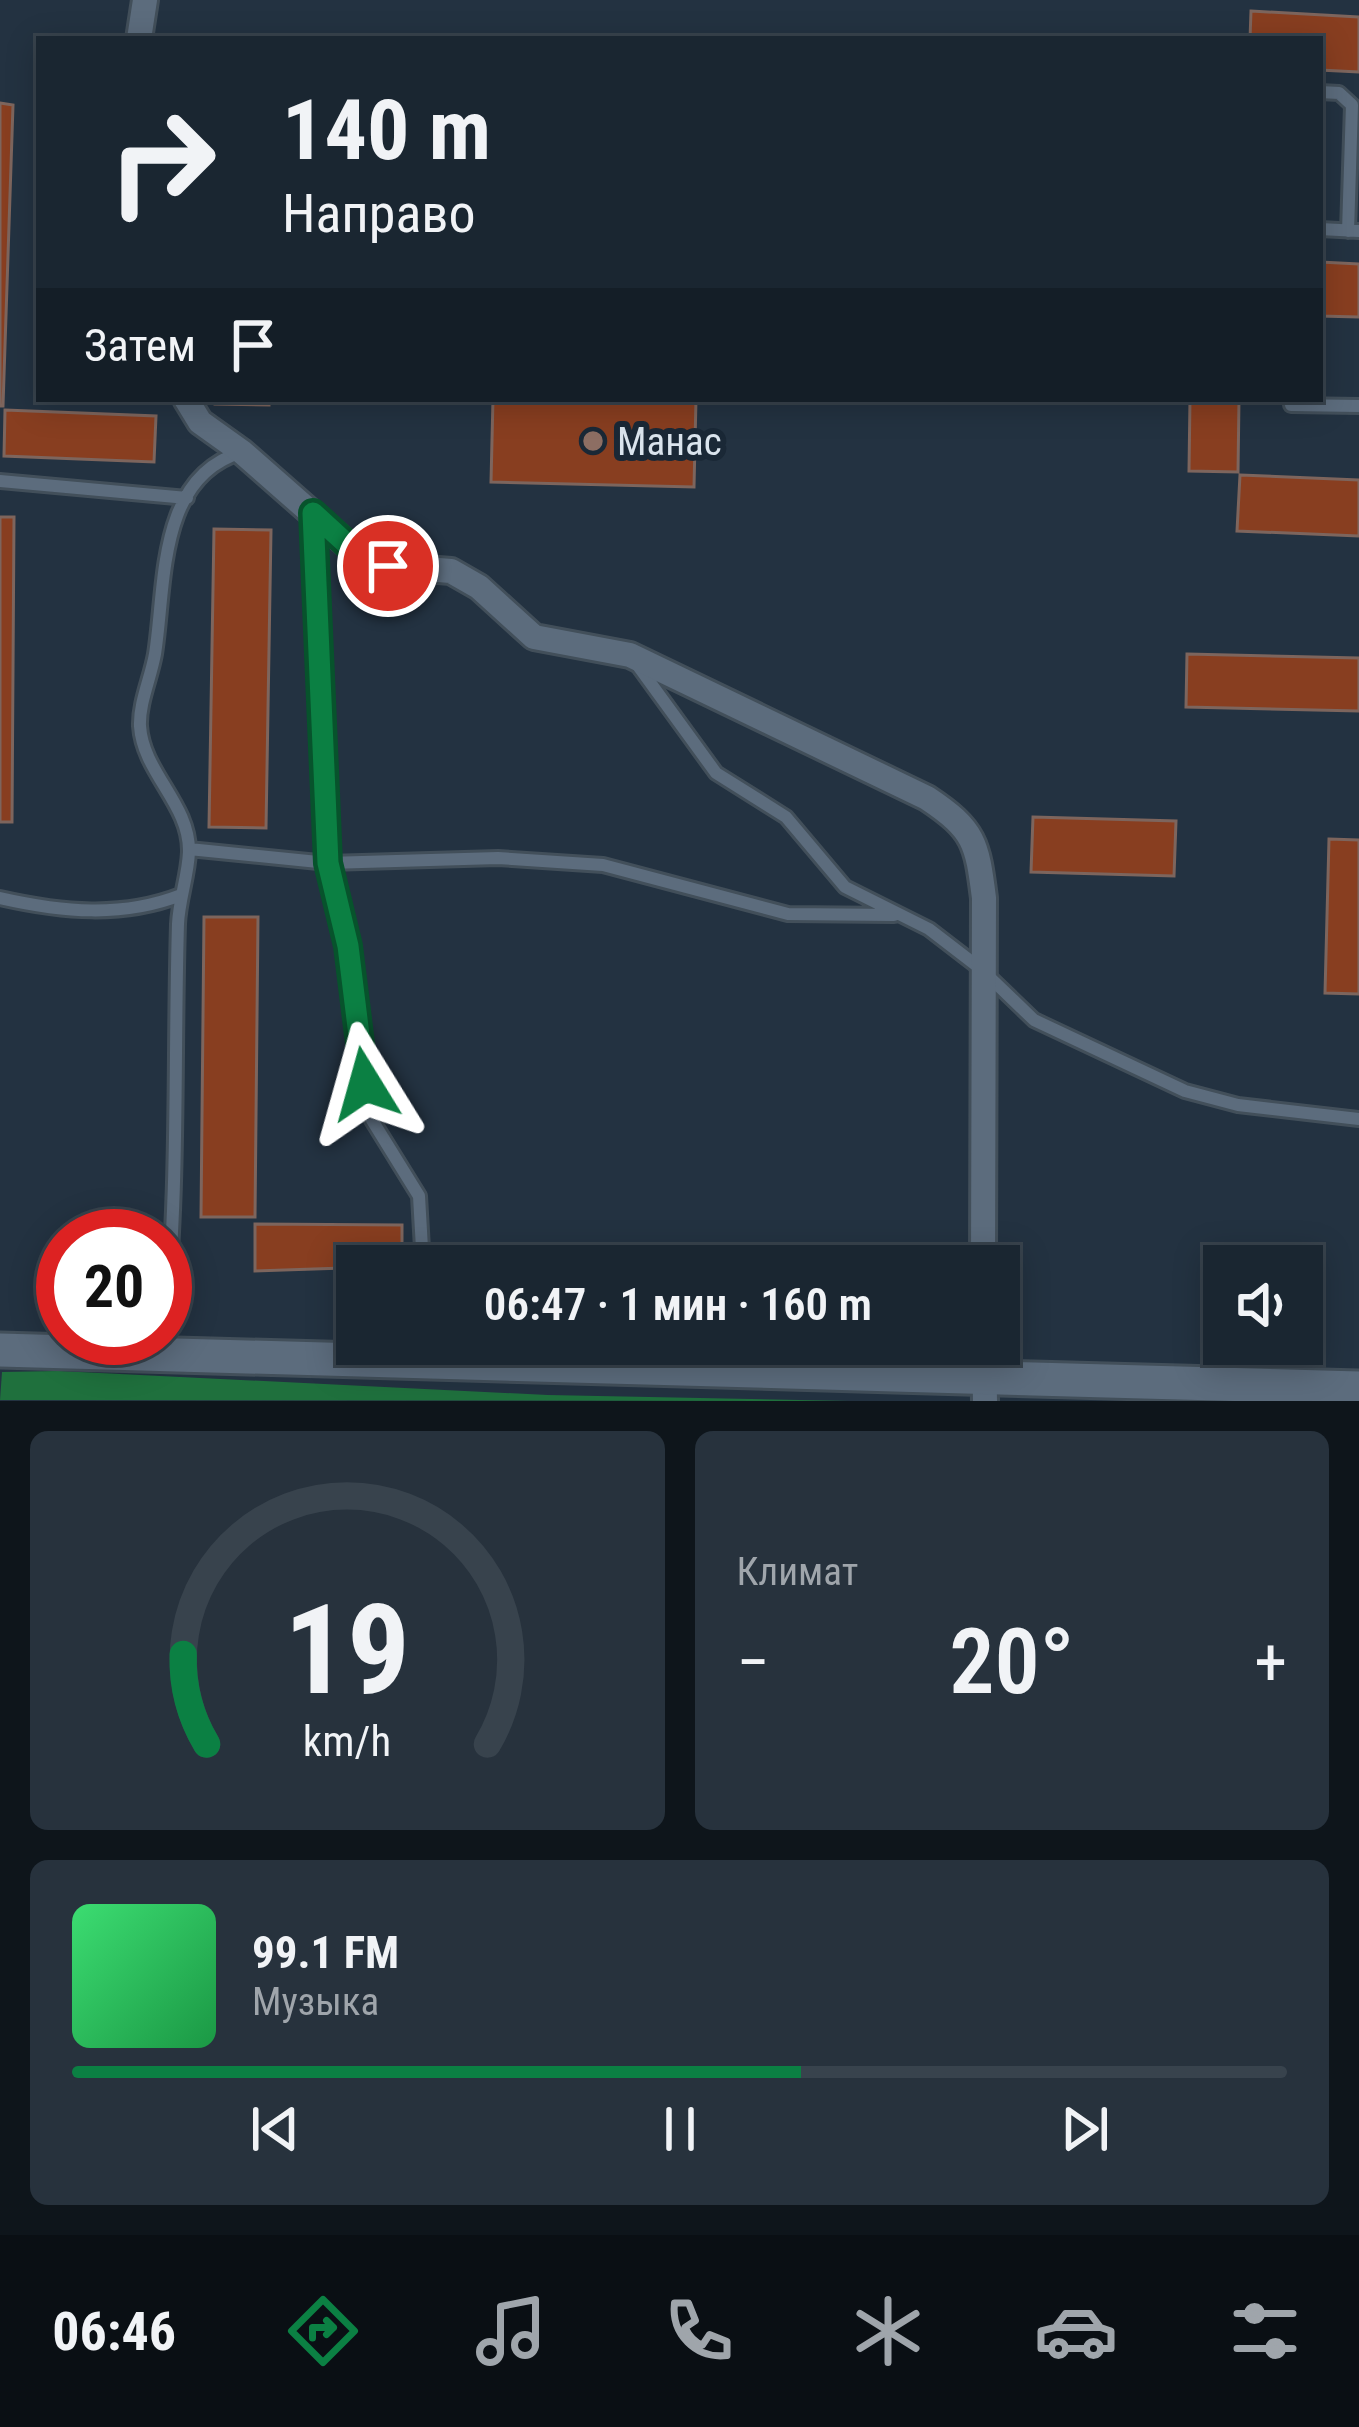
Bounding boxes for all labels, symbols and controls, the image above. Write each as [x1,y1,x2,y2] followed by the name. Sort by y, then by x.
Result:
[282,81,491,180] text: 140 m
[84,84,240,240] icon: right
[282,182,476,245] text: Направо
[220,312,286,378] icon: arrive
[84,319,196,372] text: Затем
[617,419,722,465] place label: Манас
[580,428,606,454] marker: Манас
[337,515,439,617] pin
[355,533,421,599] icon: arrive
[302,1021,428,1147] position arrow
[36,1209,192,1365] speed limit sign: 20
[1203,1245,1323,1365] map controls
[1203,1245,1323,1365] button: sound
[484,1278,872,1331] text: 06:47 · 1 мин · 160 m
[737,1549,858,1595] text: Климат
[284,1577,410,1723] text: 19
[949,1610,1074,1715] text: 20°
[737,1624,770,1701] text: −
[1254,1624,1287,1701] text: +
[303,1715,391,1765] text: km/h
[252,1926,399,1979] text: 99.1 FM
[252,1979,379,2025] text: Музыка
[242,2096,308,2162] icon: previous
[647,2096,713,2162] icon: pause
[1052,2096,1118,2162] icon: next
[281,2289,365,2373] icon: directions
[469,2289,553,2373] icon: music
[657,2289,741,2373] icon: phone
[846,2289,930,2373] icon: climate
[1034,2289,1118,2373] icon: car
[1223,2289,1307,2373] icon: filters
[52,2300,176,2363] text: 06:46

